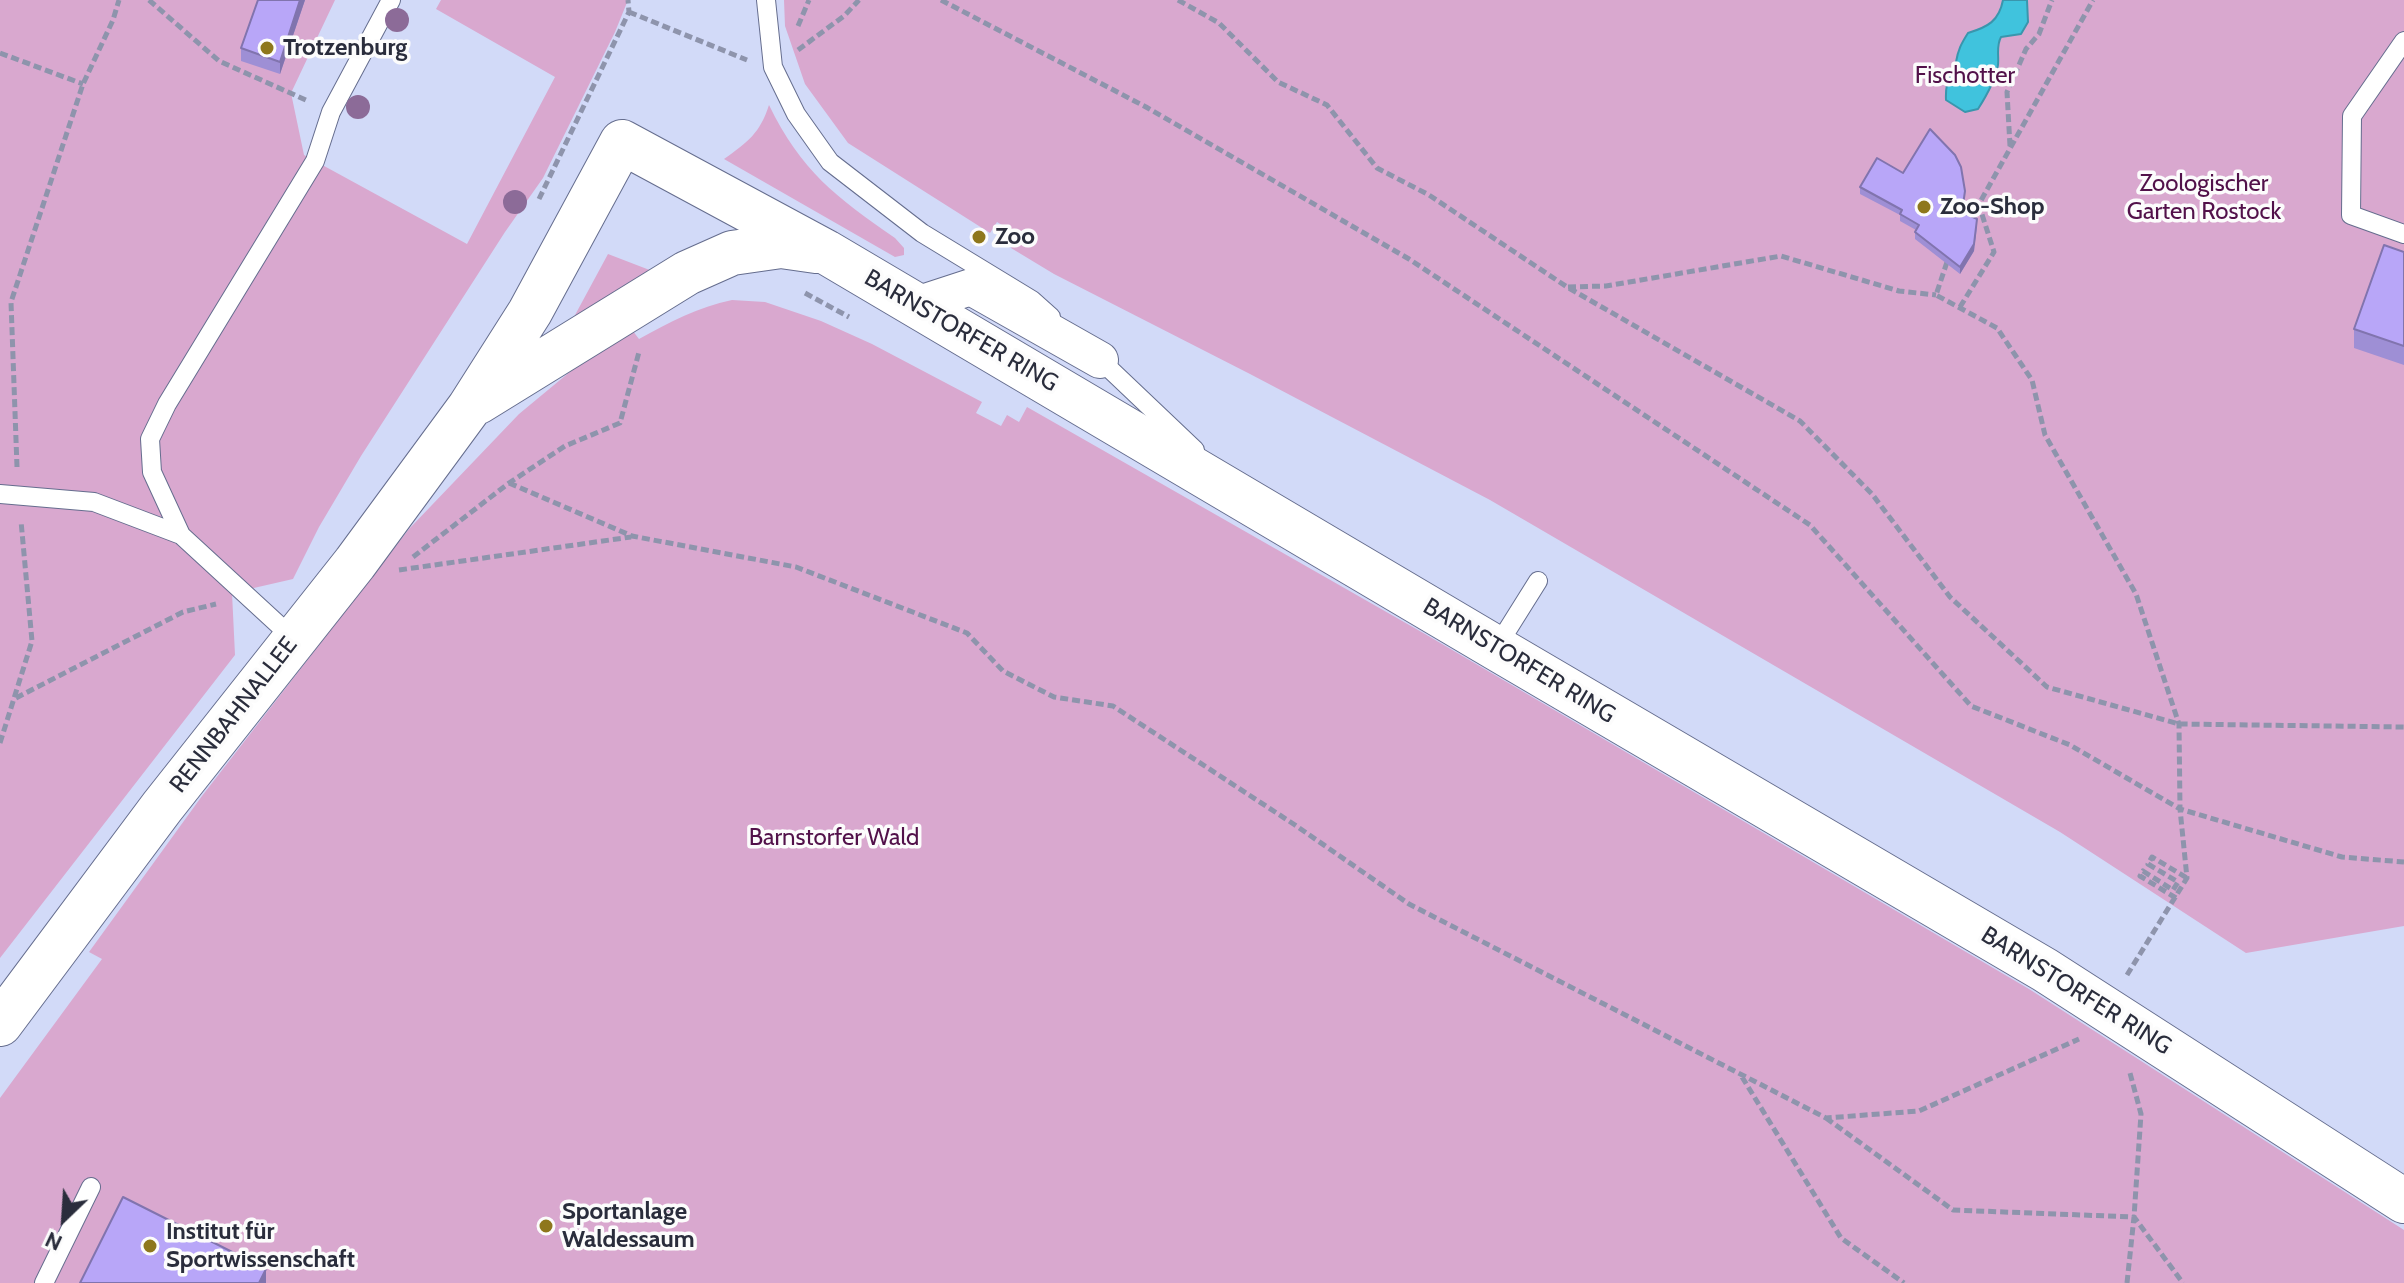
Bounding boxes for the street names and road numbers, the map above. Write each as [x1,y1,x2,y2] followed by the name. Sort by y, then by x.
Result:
[859,264,1063,398] street label: BARNSTORFER RING
[1418,592,1620,730] street label: BARNSTORFER RING
[164,631,304,799] street label: RENNBAHNALLEE
[1976,921,2176,1061] street label: BARNSTORFER RING

